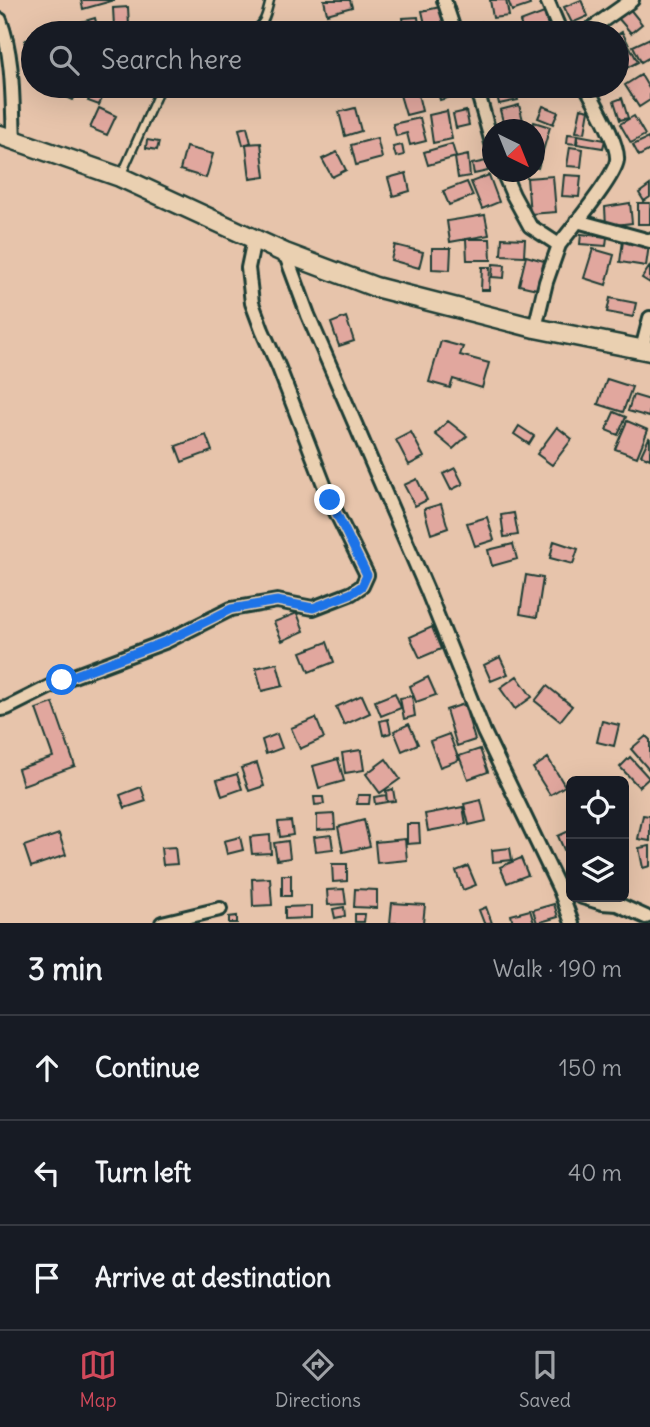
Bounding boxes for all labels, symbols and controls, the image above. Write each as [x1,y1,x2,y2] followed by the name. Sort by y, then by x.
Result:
[21,21,629,98] search box
[45,41,83,79] icon: search
[101,43,242,76] text: Search here
[482,119,545,182] north arrow
[314,484,345,515] route end
[46,664,77,695] route start
[566,776,629,902] map controls
[566,776,629,839] button: locate
[566,839,629,902] button: layers
[28,950,103,988] text: 3 min
[493,954,622,983] text: Walk · 190 m
[28,1049,66,1087] icon: ahead
[95,1051,200,1084] text: Continue
[559,1053,622,1082] text: 150 m
[28,1154,66,1192] icon: left
[95,1156,191,1189] text: Turn left
[568,1158,622,1187] text: 40 m
[28,1259,66,1297] icon: arrive
[95,1261,331,1294] text: Arrive at destination
[79,1346,117,1412] tab: Map
[275,1346,361,1412] tab: Directions
[519,1346,571,1412] tab: Saved

